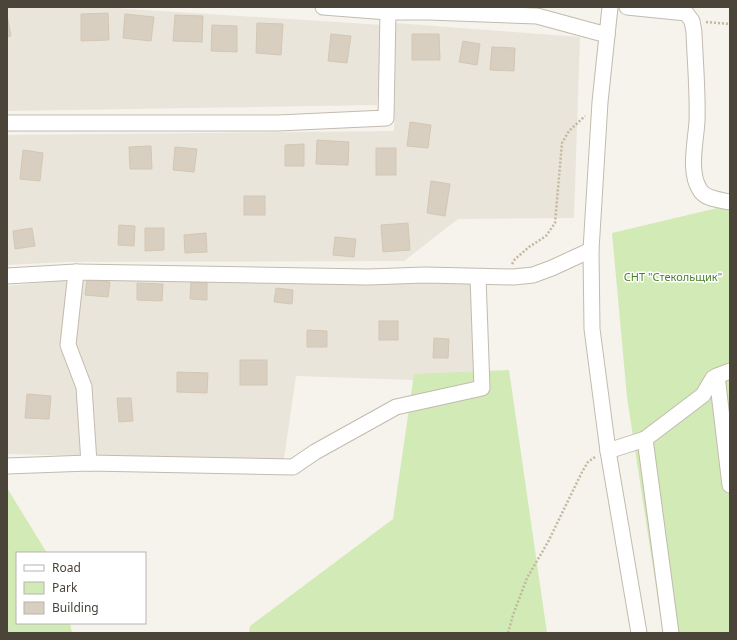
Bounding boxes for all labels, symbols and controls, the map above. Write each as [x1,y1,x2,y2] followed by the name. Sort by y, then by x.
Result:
[624,269,722,284] park label: СНТ "Стекольщик"
[16,552,146,624] legend
[52,559,81,576] text: Road
[52,579,78,596] text: Park
[52,599,99,616] text: Building

